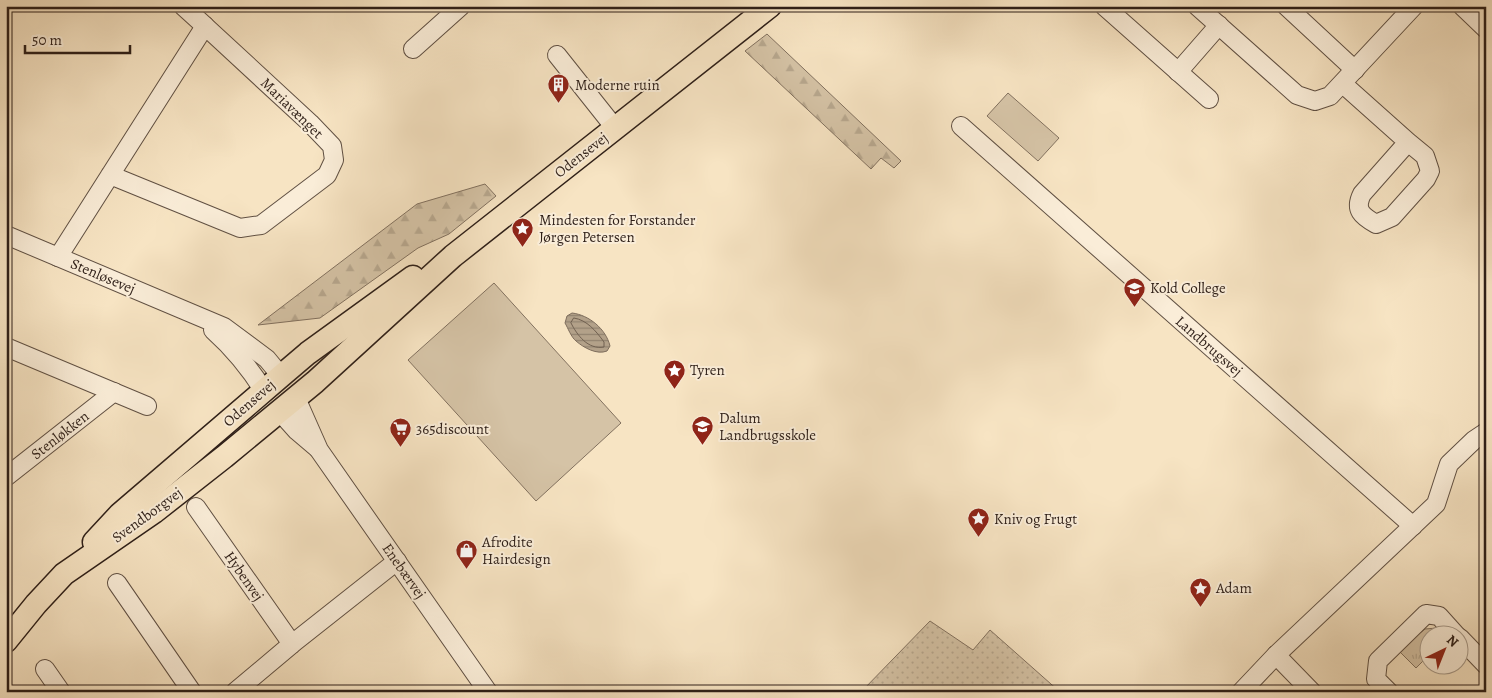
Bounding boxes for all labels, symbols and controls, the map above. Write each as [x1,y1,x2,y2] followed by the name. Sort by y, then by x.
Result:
[25,22,130,54] scale bar
[32,30,62,50] text: 50 m
[256,73,328,143] street label: Mariavænget
[547,73,571,104] building icon: Moderne ruin
[575,75,660,95] place label: Moderne ruin
[550,128,612,182] street label: Odensevej
[539,210,696,247] place label: Mindesten for Forstander Jørgen Petersen
[511,217,535,248] place icon: Mindesten for Forstander Jørgen Petersen
[68,253,138,299] street label: Stenløsevej
[1122,276,1146,307] school or university icon: Kold College
[1150,278,1226,298] place label: Kold College
[1171,311,1247,381] street label: Landbrugsvej
[662,358,686,389] place icon: Tyren
[690,360,725,380] place label: Tyren
[219,375,279,431] street label: Odensevej
[27,406,93,464] street label: Stenløkken
[719,408,816,445] place label: Dalum Landbrugsskole
[691,415,715,446] school or university icon: Dalum Landbrugsskole
[388,417,412,448] supermarket icon: 365discount
[416,419,489,439] place label: 365discount
[108,483,186,547] street label: Svendborgvej
[966,507,990,538] place icon: Kniv og Frugt
[994,509,1077,529] place label: Kniv og Frugt
[481,532,551,569] place label: Afrodite Hairdesign
[378,539,430,603] street label: Enebærvej
[454,539,478,570] shop icon: Afrodite Hairdesign
[220,547,268,605] street label: Hybenvej
[1188,576,1212,607] place icon: Adam
[1215,578,1253,598] place label: Adam
[1420,626,1470,676] north arrow
[1442,630,1463,651] text: N

